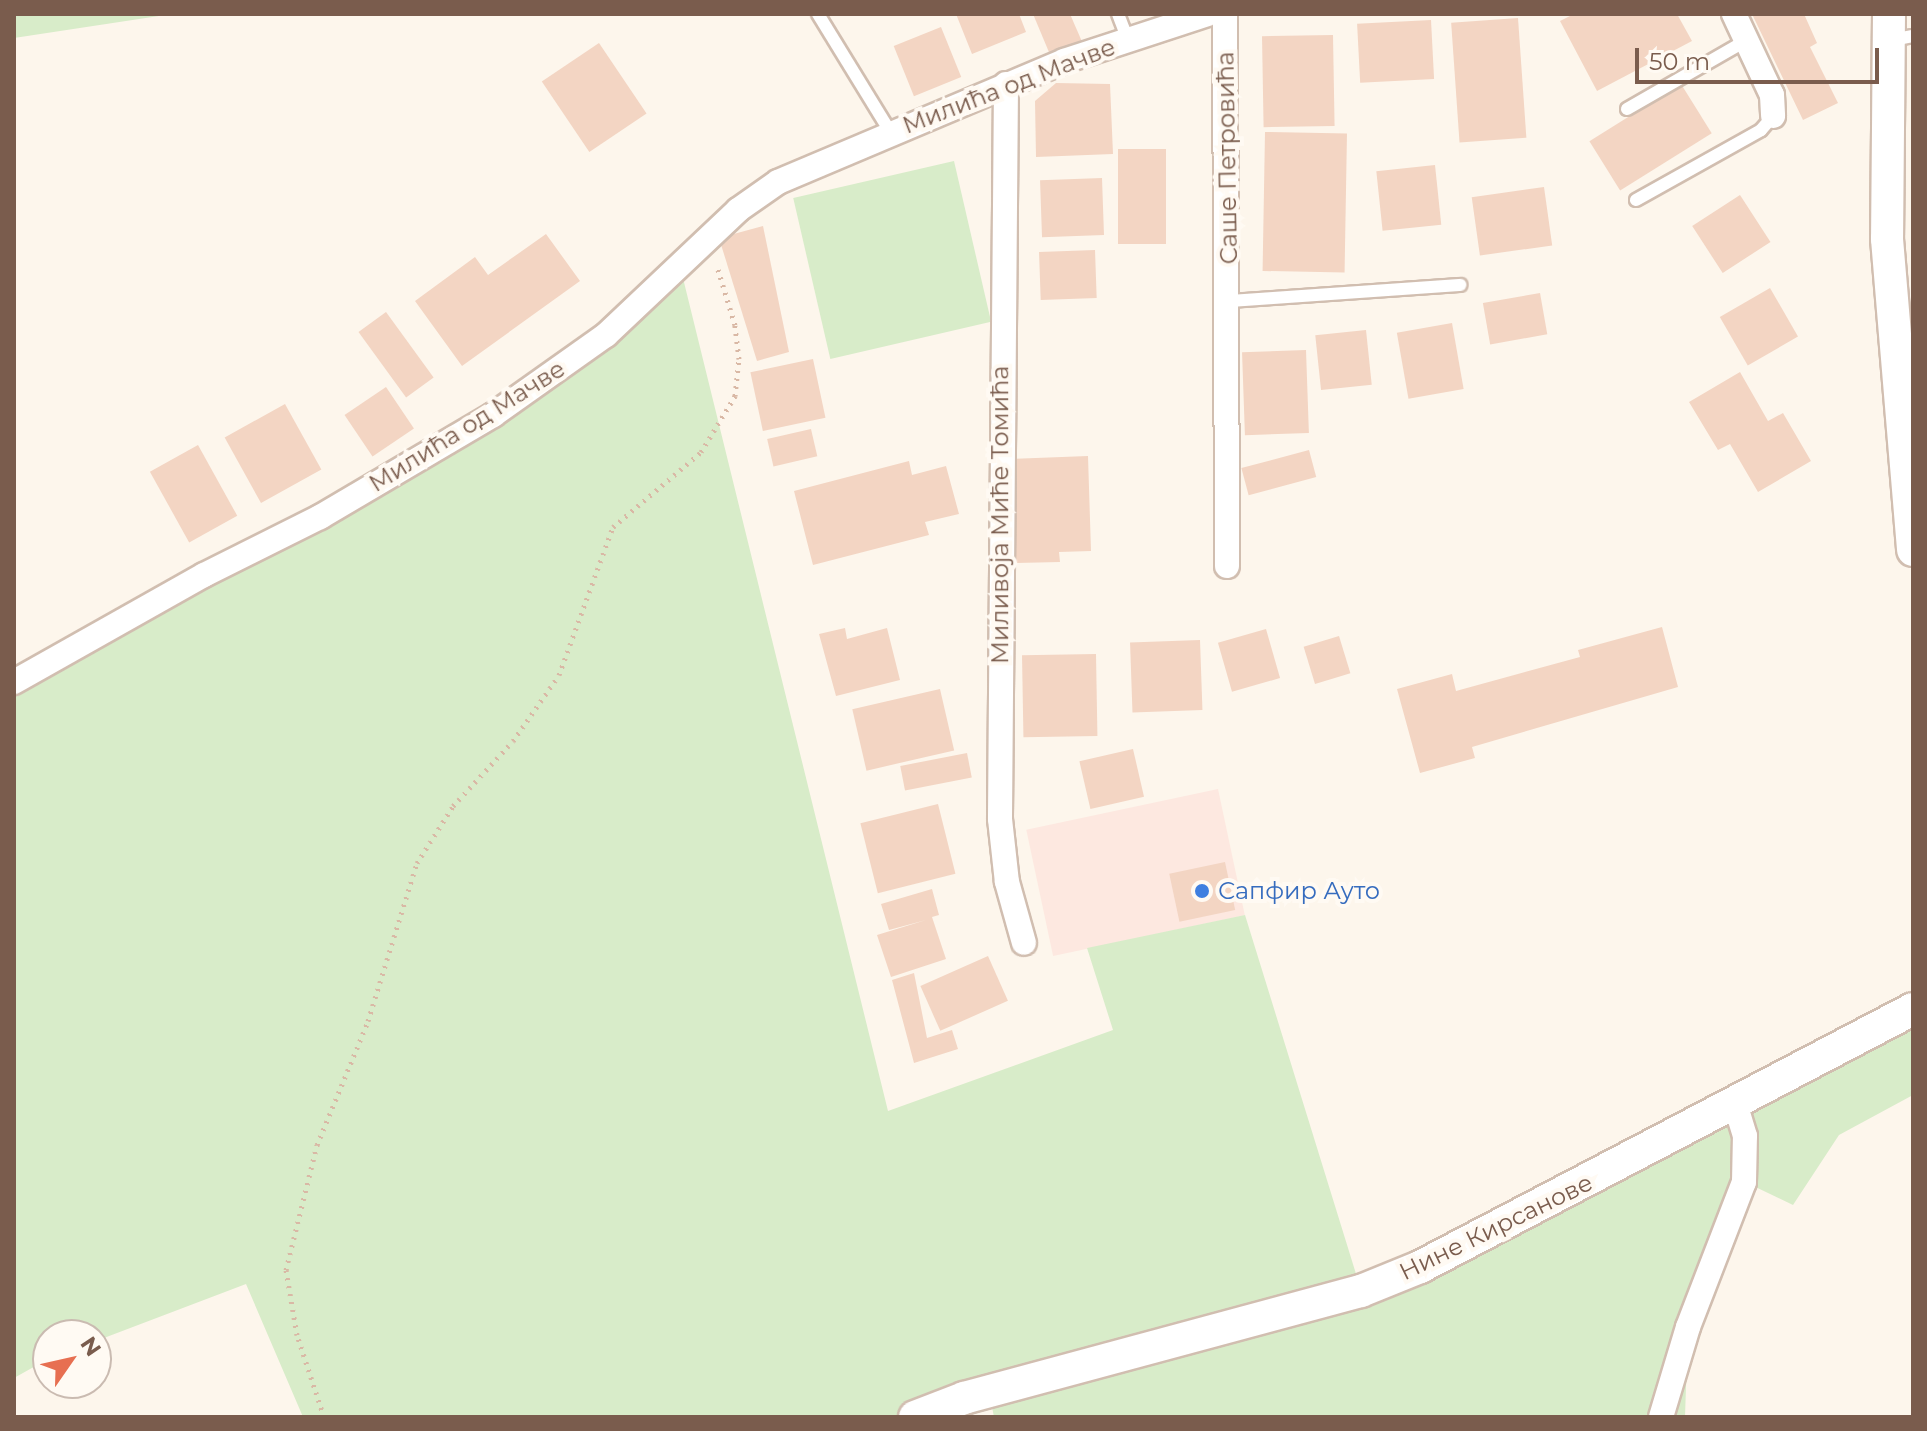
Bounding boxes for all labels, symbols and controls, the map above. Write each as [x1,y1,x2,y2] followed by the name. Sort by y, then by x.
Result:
[898,32,1120,140] street label: Милића од Мачве
[1639,32,1883,82] scale bar
[1649,47,1710,76] text: 50 m
[1211,51,1243,265] street label: Саше Петровића
[364,354,570,498] street label: Милића од Мачве
[986,366,1014,664] street label: Миливоја Миће Томића
[1218,877,1380,905] place label: Сапфир Ауто
[1193,882,1211,900] marker: Сапфир Ауто
[1395,1168,1597,1286] street label: Нине Кирсанове
[32,1319,112,1399] north arrow
[74,1331,107,1361] text: N

